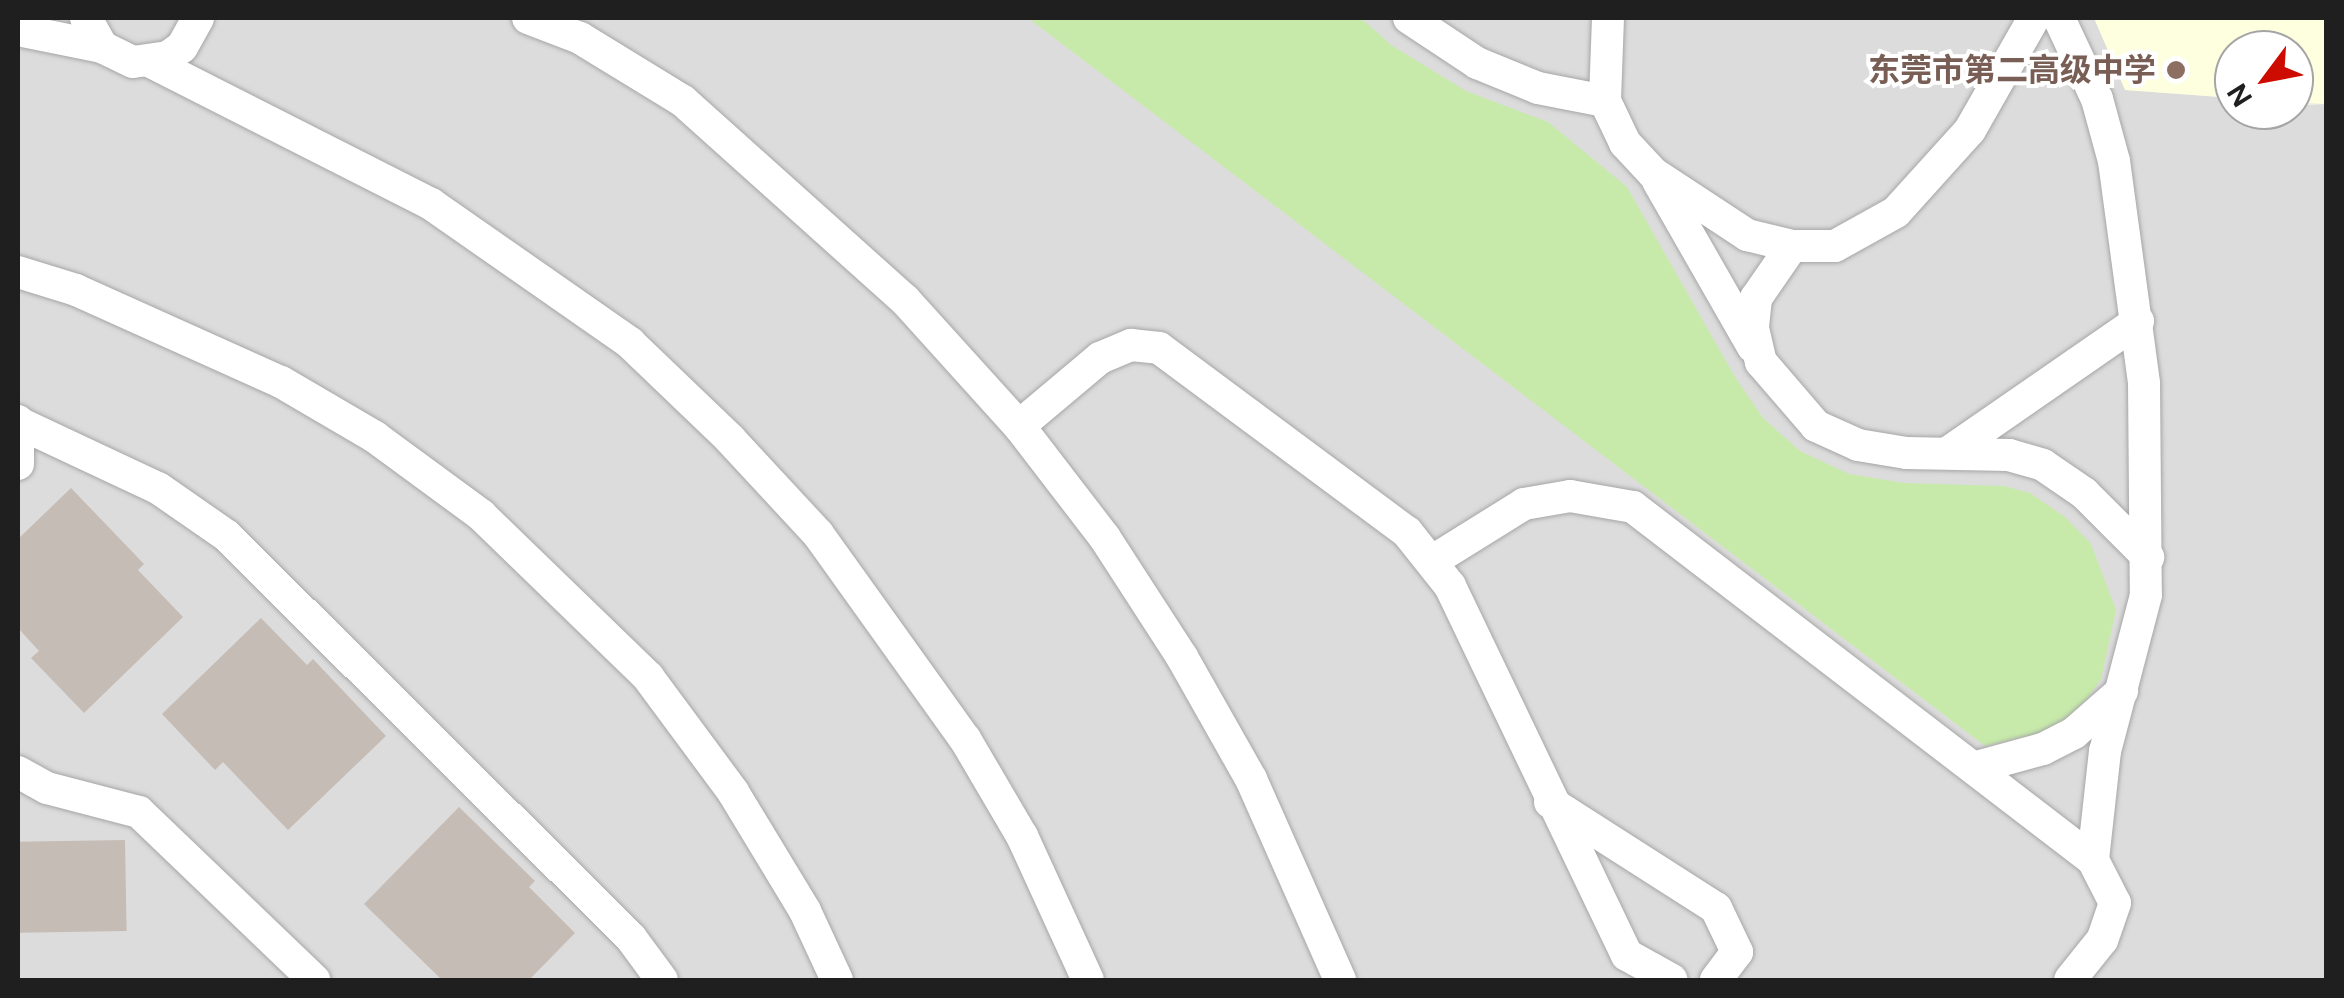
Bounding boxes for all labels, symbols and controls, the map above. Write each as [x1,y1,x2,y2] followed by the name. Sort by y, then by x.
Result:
[2214,30,2314,130] north arrow
[1868,51,2156,89] place label: 东莞市第二高级中学
[2165,59,2187,81] marker: 东莞市第二高级中学
[2219,77,2261,114] text: N

